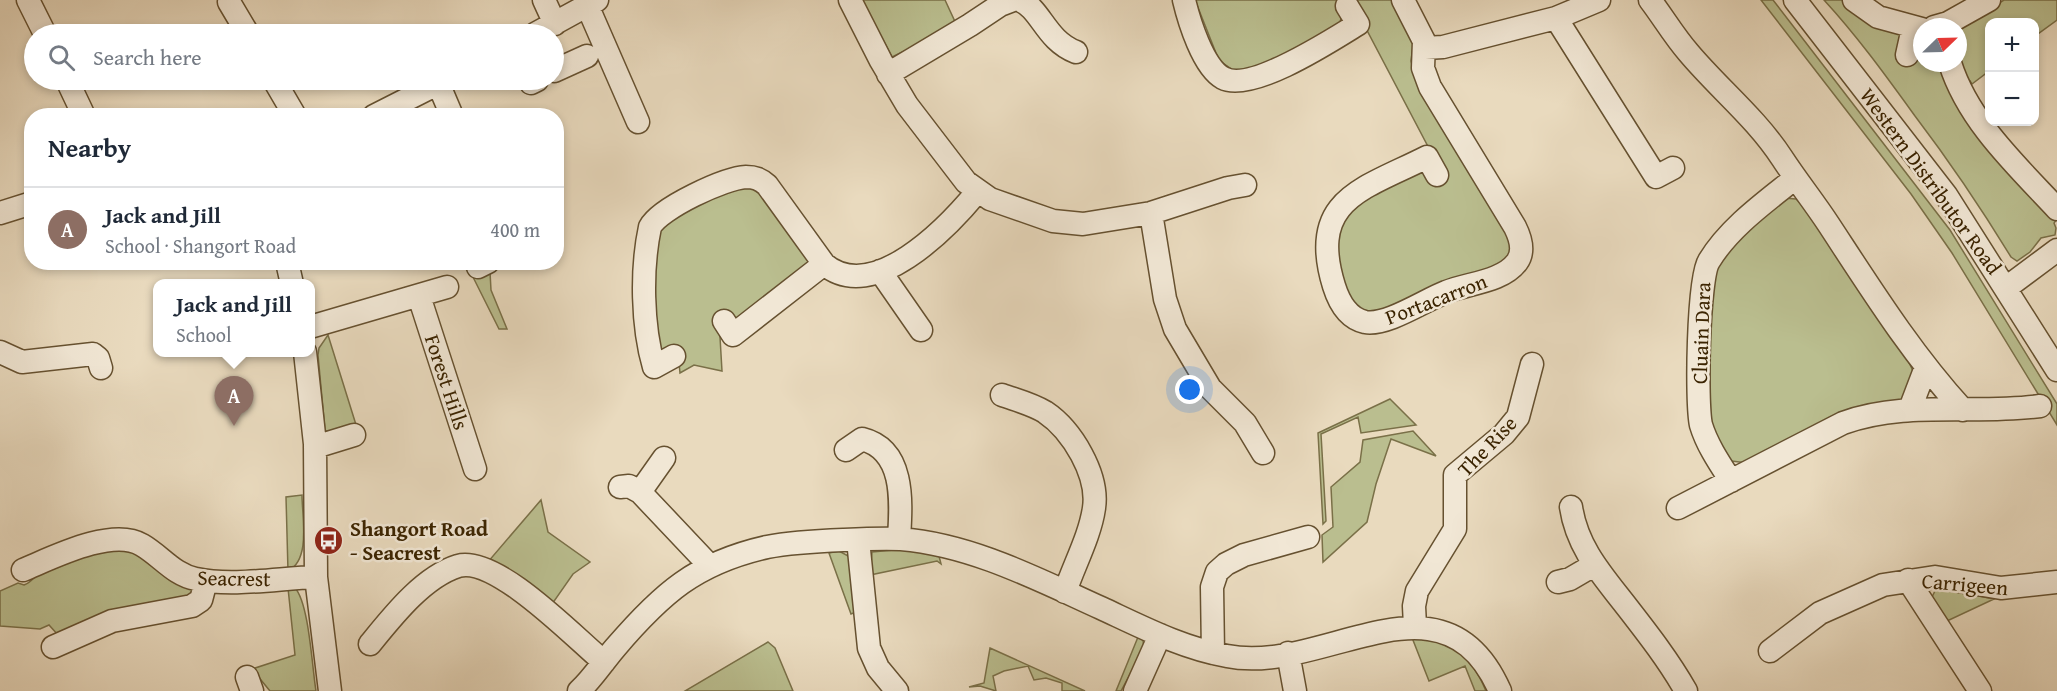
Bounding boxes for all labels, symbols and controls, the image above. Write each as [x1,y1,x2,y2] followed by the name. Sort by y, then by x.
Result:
[1913,18,1967,72] north arrow
[1985,18,2039,126] map controls
[1985,18,2039,72] button: +
[24,24,564,90] search box
[45,41,78,74] icon: search
[93,41,202,73] text: Search here
[1985,72,2039,126] button: −
[1853,81,2010,281] street label: Western Distributor Road
[48,128,131,167] text: Nearby
[105,199,221,231] text: Jack and Jill
[61,215,74,244] text: A
[490,215,540,244] text: 400 m
[105,231,296,260] text: School · Shangort Road
[1381,265,1492,333] street label: Portacarron
[153,279,315,357] popup
[1684,281,1718,384] street label: Cluain Dara
[176,288,292,320] text: Jack and Jill
[176,320,232,349] text: School
[417,330,477,434] street label: Forest Hills
[1175,375,1204,404] your location
[214,376,254,426] pin: A
[1450,408,1524,483] street label: The Rise
[350,513,488,568] place label: Shangort Road - Seacrest
[313,524,345,556] bus stop icon: Shangort Road - Seacrest
[197,562,271,594] street label: Seacrest
[1921,565,2010,603] street label: Carrigeen

